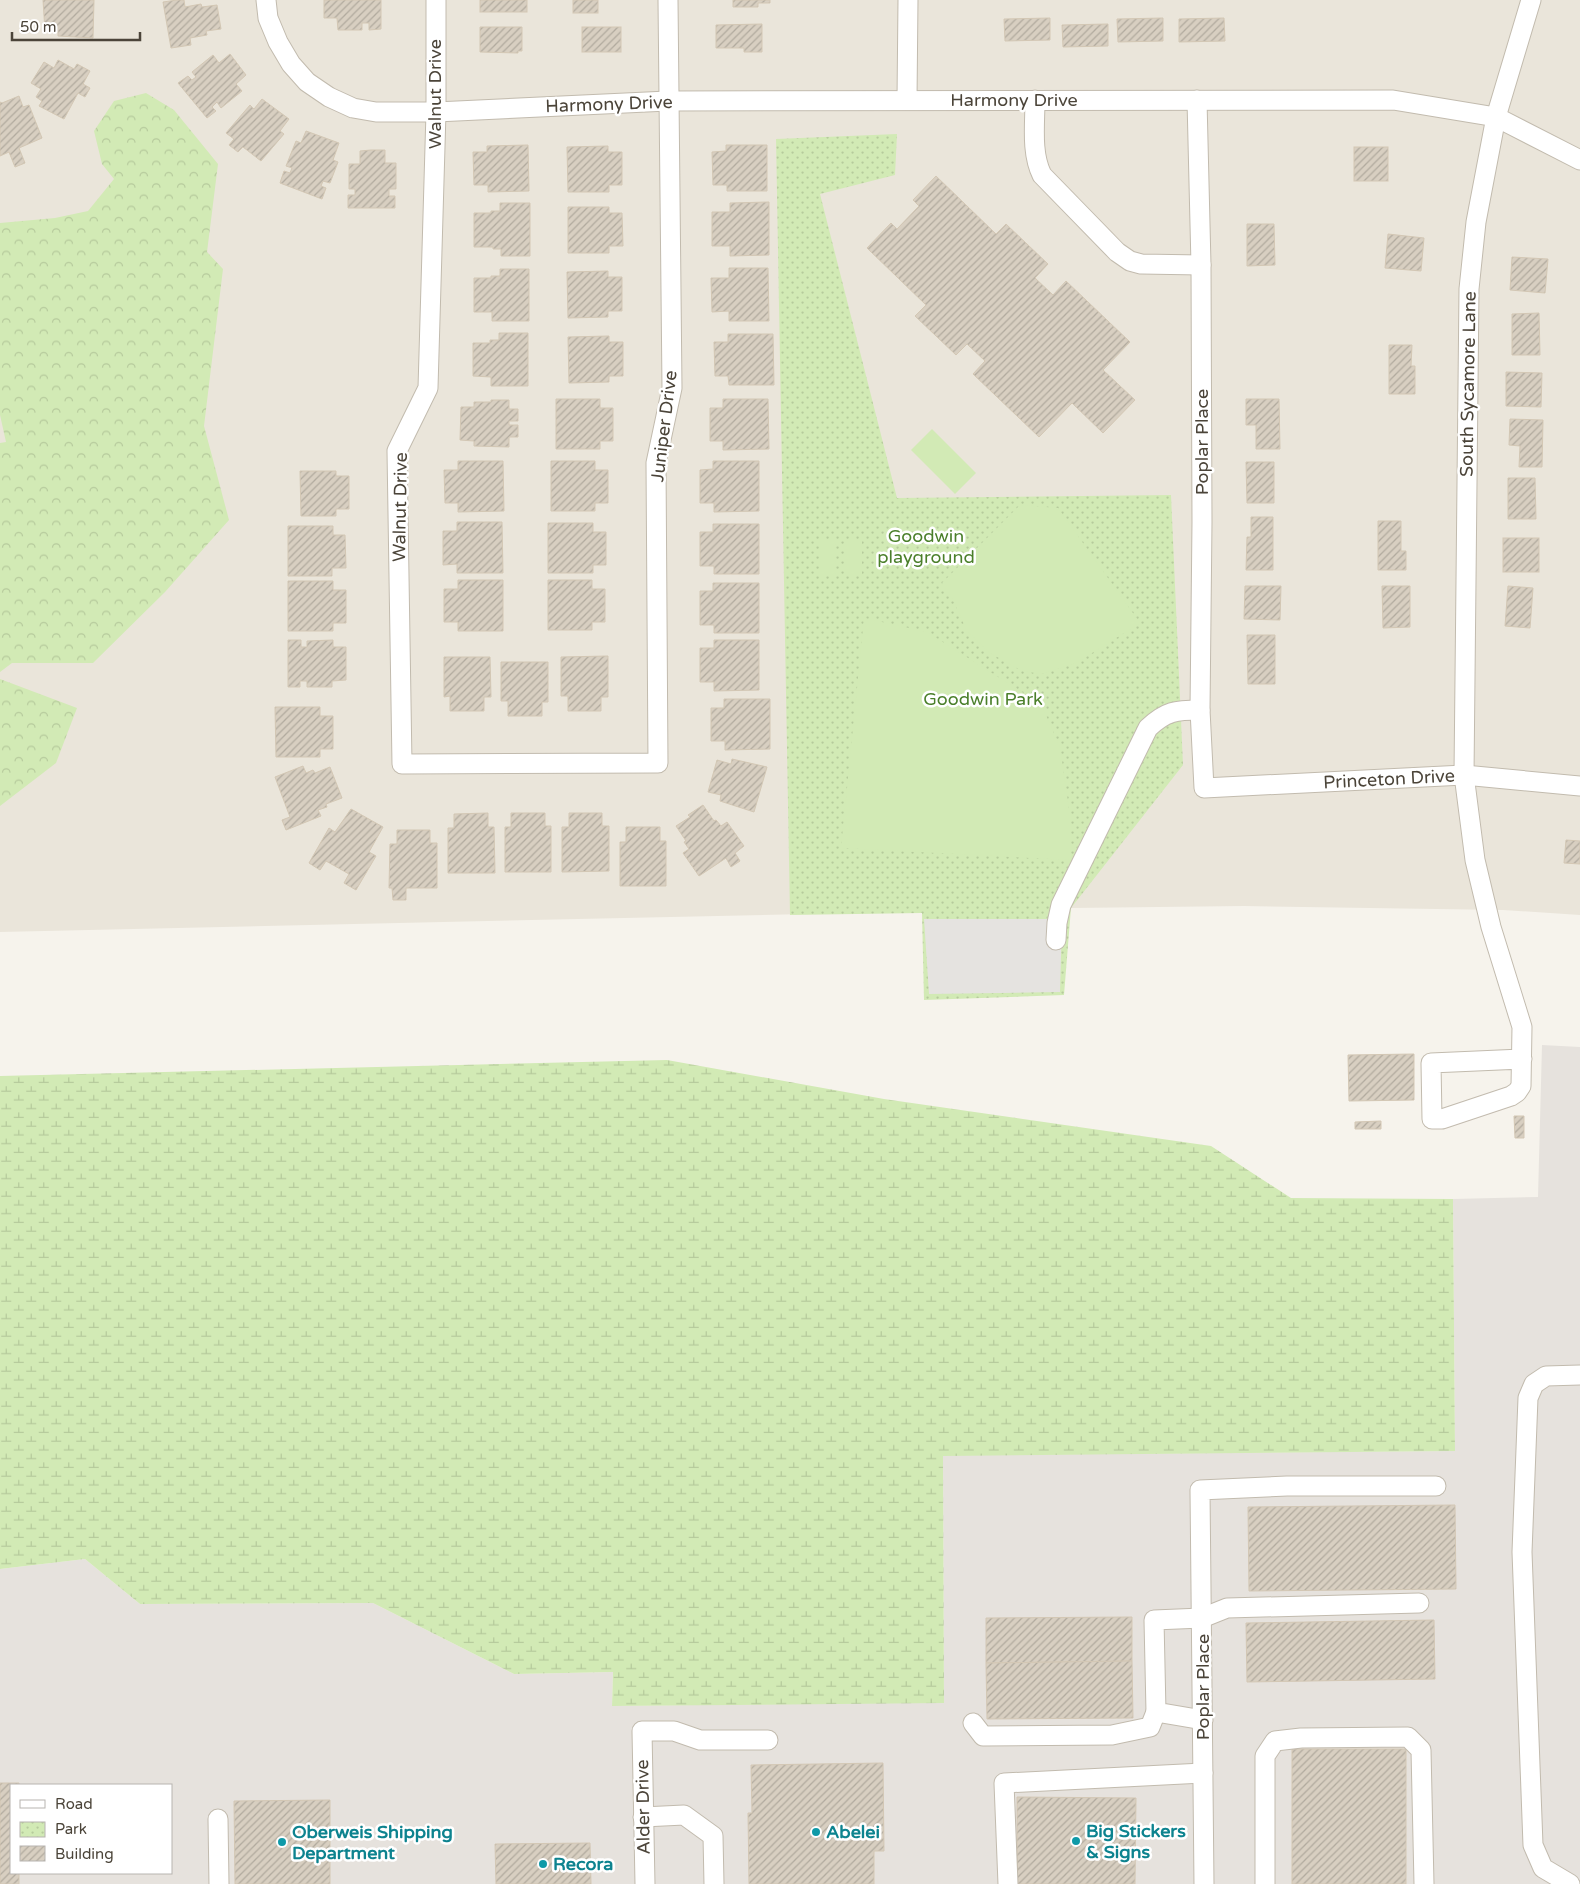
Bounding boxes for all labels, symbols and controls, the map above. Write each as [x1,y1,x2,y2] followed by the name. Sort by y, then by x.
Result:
[12,10,140,42] scale bar
[20,18,57,36] text: 50 m
[424,39,446,149] street label: Walnut Drive
[950,89,1078,111] street label: Harmony Drive
[545,91,673,117] street label: Harmony Drive
[1455,291,1481,477] street label: South Sycamore Lane
[646,369,682,483] street label: Juniper Drive
[1191,389,1213,495] street label: Poplar Place
[388,452,412,562] street label: Walnut Drive
[877,525,975,568] park label: Goodwin playground
[923,688,1043,710] park label: Goodwin Park
[1323,765,1455,793] street label: Princeton Drive
[1192,1634,1214,1740] street label: Poplar Place
[631,1759,655,1855] street label: Alder Drive
[10,1784,172,1874] legend
[55,1795,93,1813] text: Road
[55,1820,87,1838] text: Park
[1086,1820,1186,1863] place label: Big Stickers & Signs
[292,1821,453,1864] place label: Oberweis Shipping Department
[826,1821,880,1843] place label: Abelei
[810,1826,822,1838] marker: Abelei
[1070,1835,1082,1847] marker: Big Stickers & Signs
[276,1836,288,1848] marker: Oberweis Shipping Department
[55,1845,114,1863] text: Building
[553,1853,613,1875] place label: Recora
[537,1858,549,1870] marker: Recora

